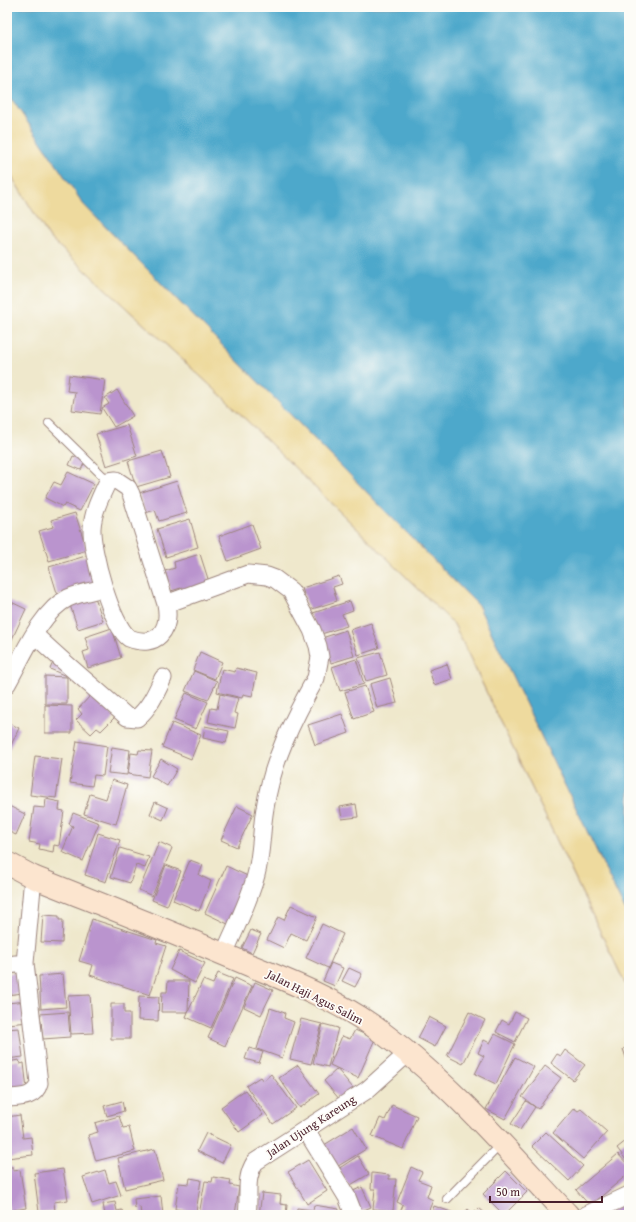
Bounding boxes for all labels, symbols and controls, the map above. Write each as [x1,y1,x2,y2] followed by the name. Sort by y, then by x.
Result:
[262,964,366,1028] street label: Jalan Haji Agus Salim
[261,1090,359,1162] street label: Jalan Ujung Kareung
[490,1178,602,1204] scale bar
[496,1183,520,1200] text: 50 m

